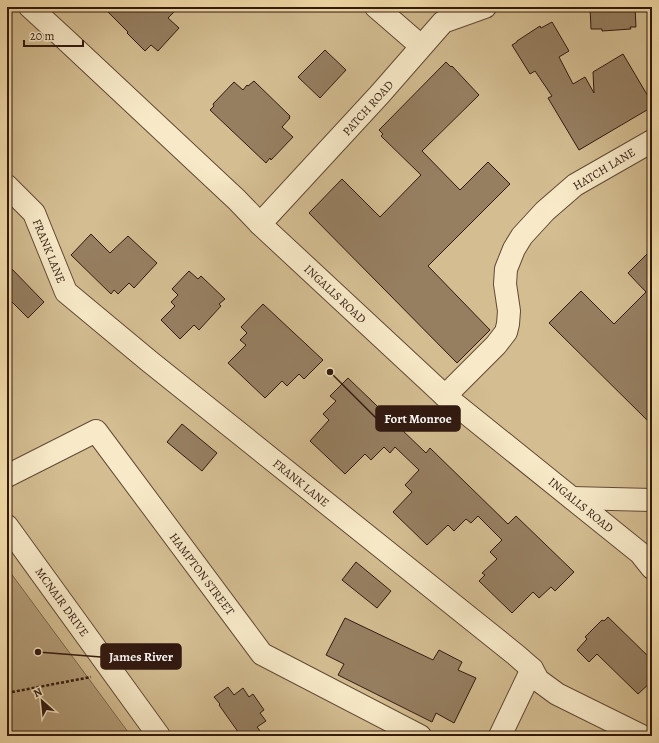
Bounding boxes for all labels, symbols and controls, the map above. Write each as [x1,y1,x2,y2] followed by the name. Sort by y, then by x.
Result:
[24,22,83,48] scale bar
[30,28,54,44] text: 20 m
[339,77,397,139] street label: PATCH ROAD
[570,144,638,194] street label: HATCH LANE
[29,216,69,286] street label: FRANK LANE
[300,261,370,327] street label: INGALLS ROAD
[376,406,460,431] callout: Fort Monroe
[384,410,452,427] text: Fort Monroe
[269,455,333,511] street label: FRANK LANE
[545,474,617,536] street label: INGALLS ROAD
[166,529,239,619] street label: HAMPTON STREET
[32,564,92,640] street label: MCNAIR DRIVE
[101,644,181,669] callout: James River
[109,648,174,665] text: James River
[22,681,62,721] north arrow
[31,684,45,701] text: N

